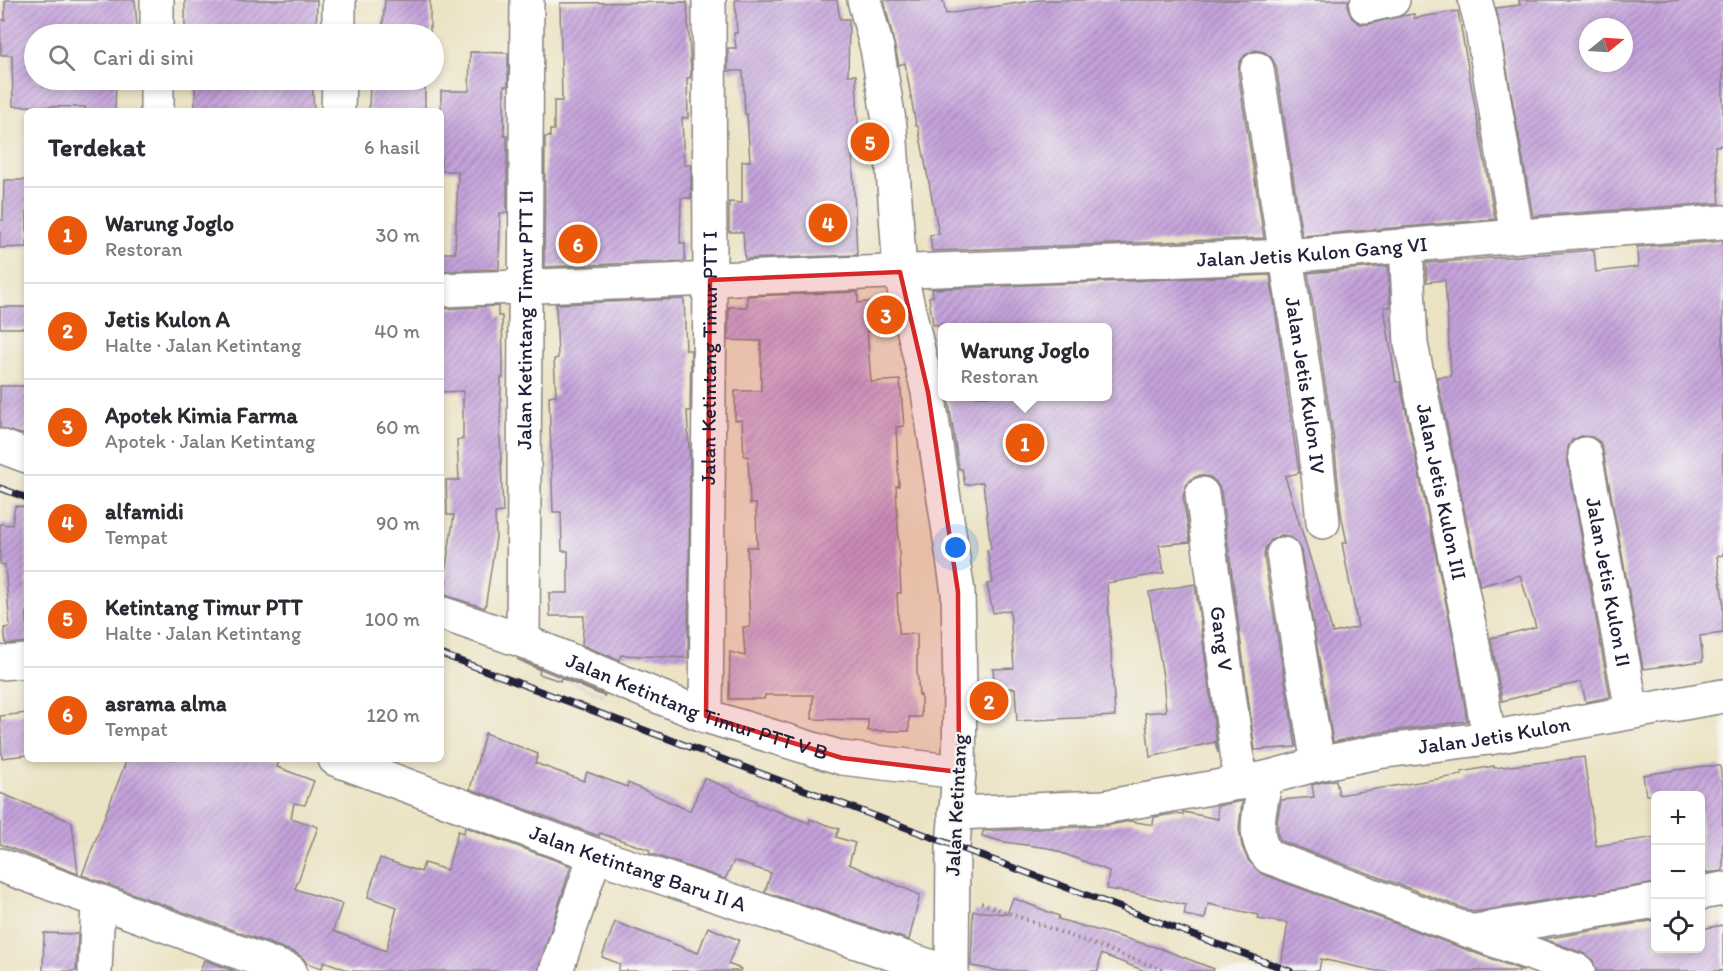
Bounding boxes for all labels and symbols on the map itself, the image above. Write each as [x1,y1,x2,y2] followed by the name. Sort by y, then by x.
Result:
[1579,18,1633,72] north arrow
[850,120,890,164] pin: 5
[511,190,538,450] street label: Jalan Ketintang Timur PTT II
[808,200,848,246] pin: 4
[558,222,598,266] pin: 6
[695,231,722,485] street label: Jalan Ketintang Timur PTT I
[1196,231,1428,272] street label: Jalan Jetis Kulon Gang VI
[866,292,906,338] pin: 3
[1280,295,1331,476] street label: Jalan Jetis Kulon IV
[1412,401,1472,582] street label: Jalan Jetis Kulon III
[1006,420,1044,466] pin: 1
[1581,495,1637,668] street label: Jalan Jetis Kulon II
[941,533,970,562] your location
[1205,605,1239,673] street label: Gang V
[563,647,831,765] street label: Jalan Ketintang Timur PTT V B
[970,678,1008,724] pin: 2
[1416,711,1572,759] street label: Jalan Jetis Kulon
[939,733,972,877] street label: Jalan Ketintang
[526,819,750,917] street label: Jalan Ketintang Baru II A

